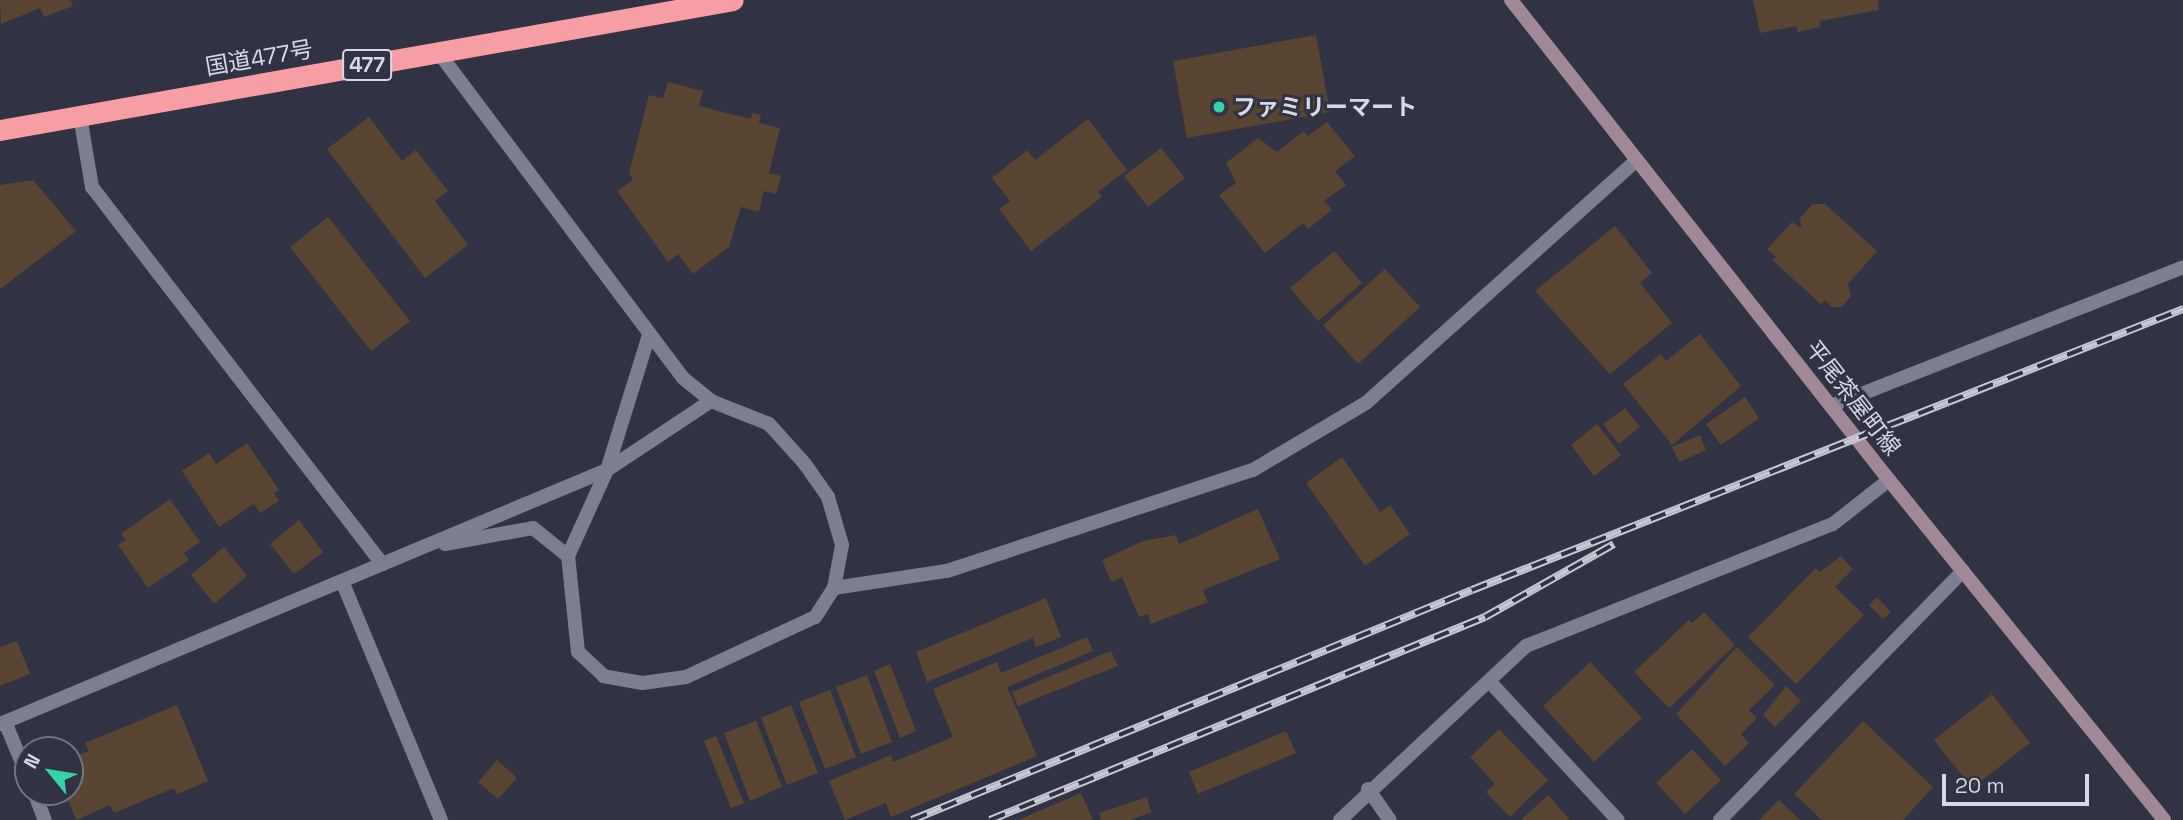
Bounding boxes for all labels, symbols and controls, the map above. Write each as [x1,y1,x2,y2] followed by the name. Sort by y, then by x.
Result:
[203,35,315,81] street label: 国道477号
[341,48,393,82] road number: 477
[1233,93,1417,121] place label: ファミリーマート
[1211,99,1227,115] marker: ファミリーマート
[1800,335,1906,461] street label: 平尾茶屋町線
[14,736,84,806] north arrow
[18,749,46,773] text: N
[1945,760,2092,804] scale bar
[1955,772,2005,799] text: 20 m

